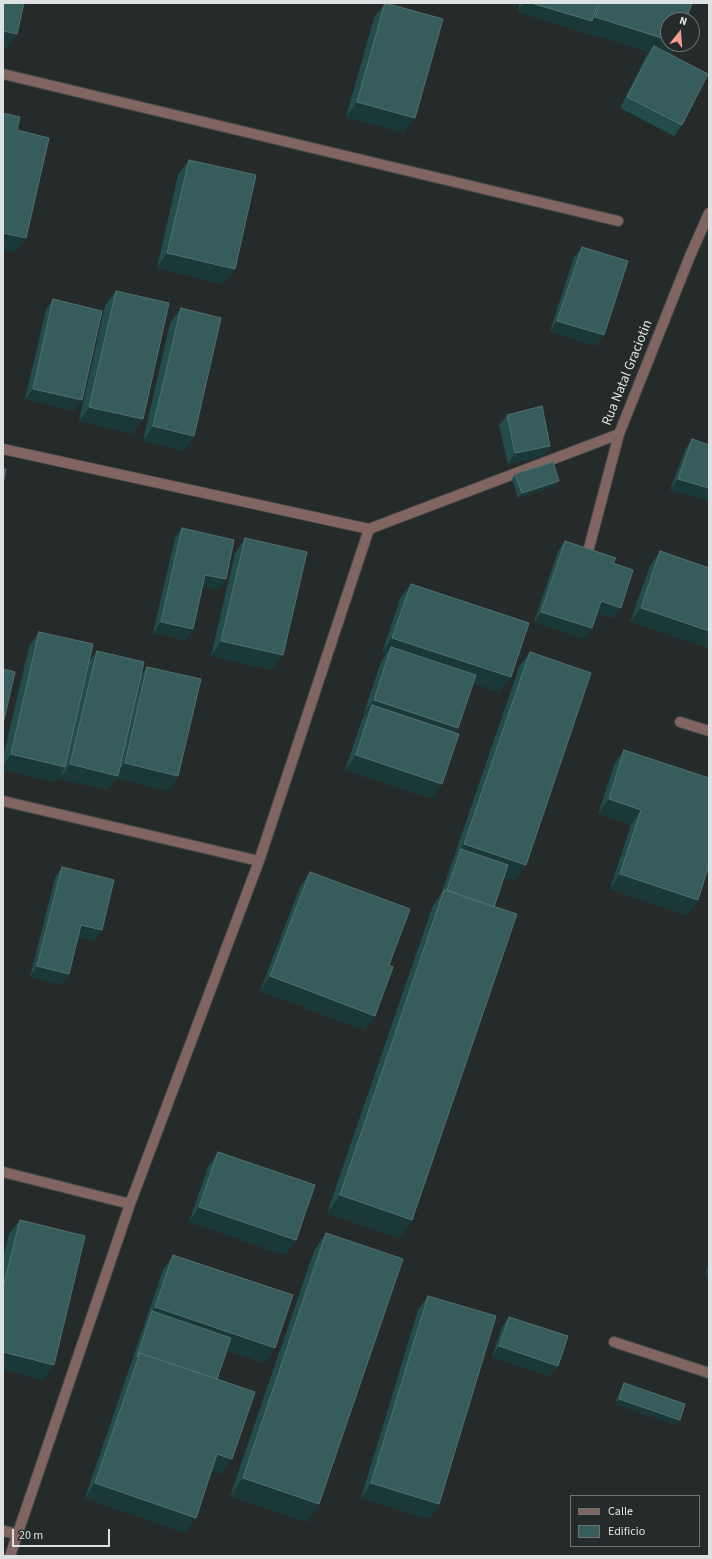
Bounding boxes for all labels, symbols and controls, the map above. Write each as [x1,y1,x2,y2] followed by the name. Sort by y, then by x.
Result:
[660,12,700,52] north arrow
[678,13,689,29] text: N
[599,318,657,428] street label: Rua Natal Graciotin
[570,1495,700,1547] legend
[608,1503,633,1520] text: Calle
[14,1521,112,1547] scale bar
[608,1523,645,1540] text: Edificio
[19,1527,43,1544] text: 20 m

